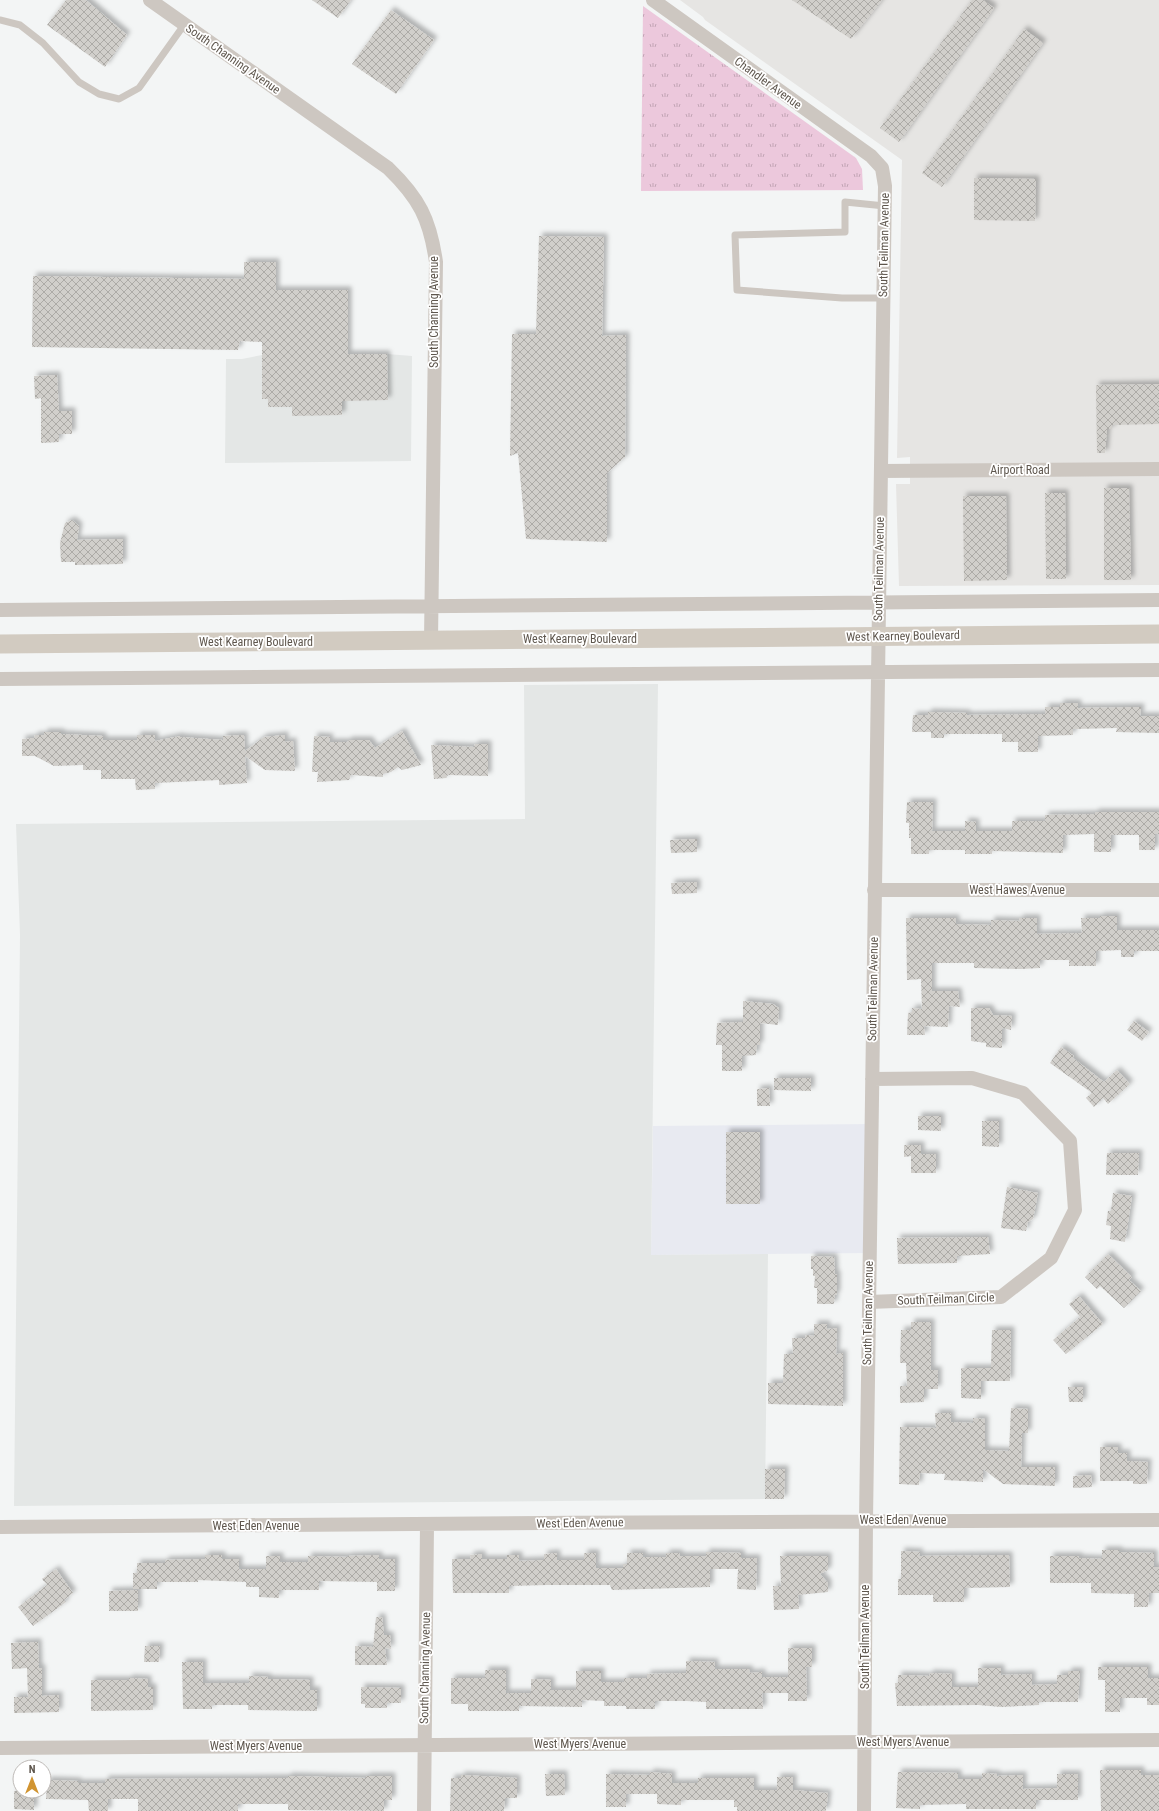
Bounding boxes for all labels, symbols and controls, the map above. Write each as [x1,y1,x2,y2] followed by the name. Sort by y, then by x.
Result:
[183,21,283,97] street label: South Channing Avenue
[732,54,805,112] street label: Chandler Avenue
[876,192,892,297] street label: South Teilman Avenue
[427,256,441,368] street label: South Channing Avenue
[990,463,1050,477] street label: Airport Road
[871,516,887,621] street label: South Teilman Avenue
[846,628,960,644] street label: West Kearney Boulevard
[523,632,637,646] street label: West Kearney Boulevard
[199,635,313,649] street label: West Kearney Boulevard
[969,883,1065,897] street label: West Hawes Avenue
[865,936,881,1041] street label: South Teilman Avenue
[860,1260,876,1365] street label: South Teilman Avenue
[897,1290,995,1308] street label: South Teilman Circle
[860,1513,947,1527] street label: West Eden Avenue
[536,1515,624,1531] street label: West Eden Avenue
[213,1519,300,1533] street label: West Eden Avenue
[858,1584,872,1689] street label: South Teilman Avenue
[417,1612,433,1724] street label: South Channing Avenue
[857,1735,950,1749] street label: West Myers Avenue
[534,1737,627,1751] street label: West Myers Avenue
[210,1739,303,1753] street label: West Myers Avenue
[12,1759,52,1799] north arrow
[29,1763,36,1776] text: N

